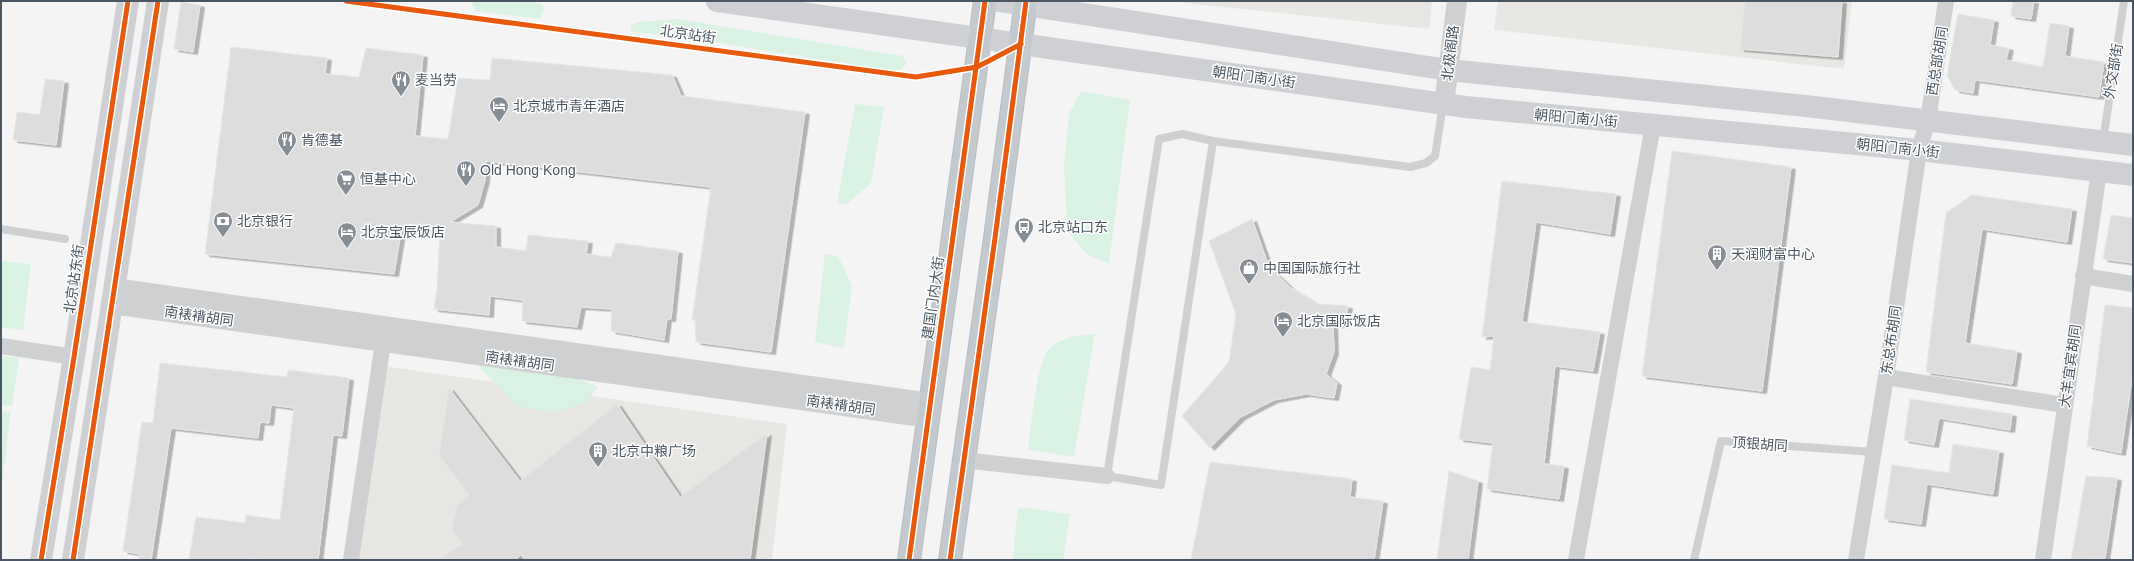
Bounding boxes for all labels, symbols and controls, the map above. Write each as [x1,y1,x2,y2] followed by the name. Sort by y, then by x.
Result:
[659,22,717,46] street label: 北京站街
[1439,24,1461,82] street label: 北极阁路
[1924,25,1950,97] street label: 西总部胡同
[2101,42,2125,100] street label: 外交部街
[1211,63,1297,91] street label: 朝阳门南小街
[390,69,412,97] restaurant icon: 麦当劳
[415,72,457,88] place label: 麦当劳
[488,95,510,123] hotel icon: 北京城市青年酒店
[513,98,625,114] place label: 北京城市青年酒店
[1533,106,1619,130] street label: 朝阳门南小街
[276,129,298,157] restaurant icon: 肯德基
[301,132,343,148] place label: 肯德基
[1855,136,1941,160] street label: 朝阳门南小街
[455,159,477,187] restaurant icon: Old Hong Kong
[480,162,576,178] place label: Old Hong Kong
[335,168,357,196] supermarket icon: 恒基中心
[360,171,416,187] place label: 恒基中心
[212,210,234,238] bank icon: 北京银行
[237,213,293,229] place label: 北京银行
[1013,216,1035,244] bus stop icon: 北京站口东
[1038,219,1108,235] place label: 北京站口东
[336,221,358,249] hotel icon: 北京宝辰饭店
[361,224,445,240] place label: 北京宝辰饭店
[61,243,87,315] street label: 北京站东街
[1706,243,1728,271] building icon: 天润财富中心
[1731,246,1815,262] place label: 天润财富中心
[919,255,947,341] street label: 建国门内大街
[1238,257,1260,285] shop icon: 中国国际旅行社
[1263,260,1361,276] place label: 中国国际旅行社
[163,303,235,329] street label: 南裱褙胡同
[1878,304,1904,376] street label: 东总布胡同
[1272,310,1294,338] hotel icon: 北京国际饭店
[1297,313,1381,329] place label: 北京国际饭店
[2056,323,2084,409] street label: 大羊宜宾胡同
[484,348,556,374] street label: 南裱褙胡同
[805,392,877,418] street label: 南裱褙胡同
[1732,434,1788,454] street label: 顶银胡同
[587,440,609,468] building icon: 北京中粮广场
[612,443,696,459] place label: 北京中粮广场

